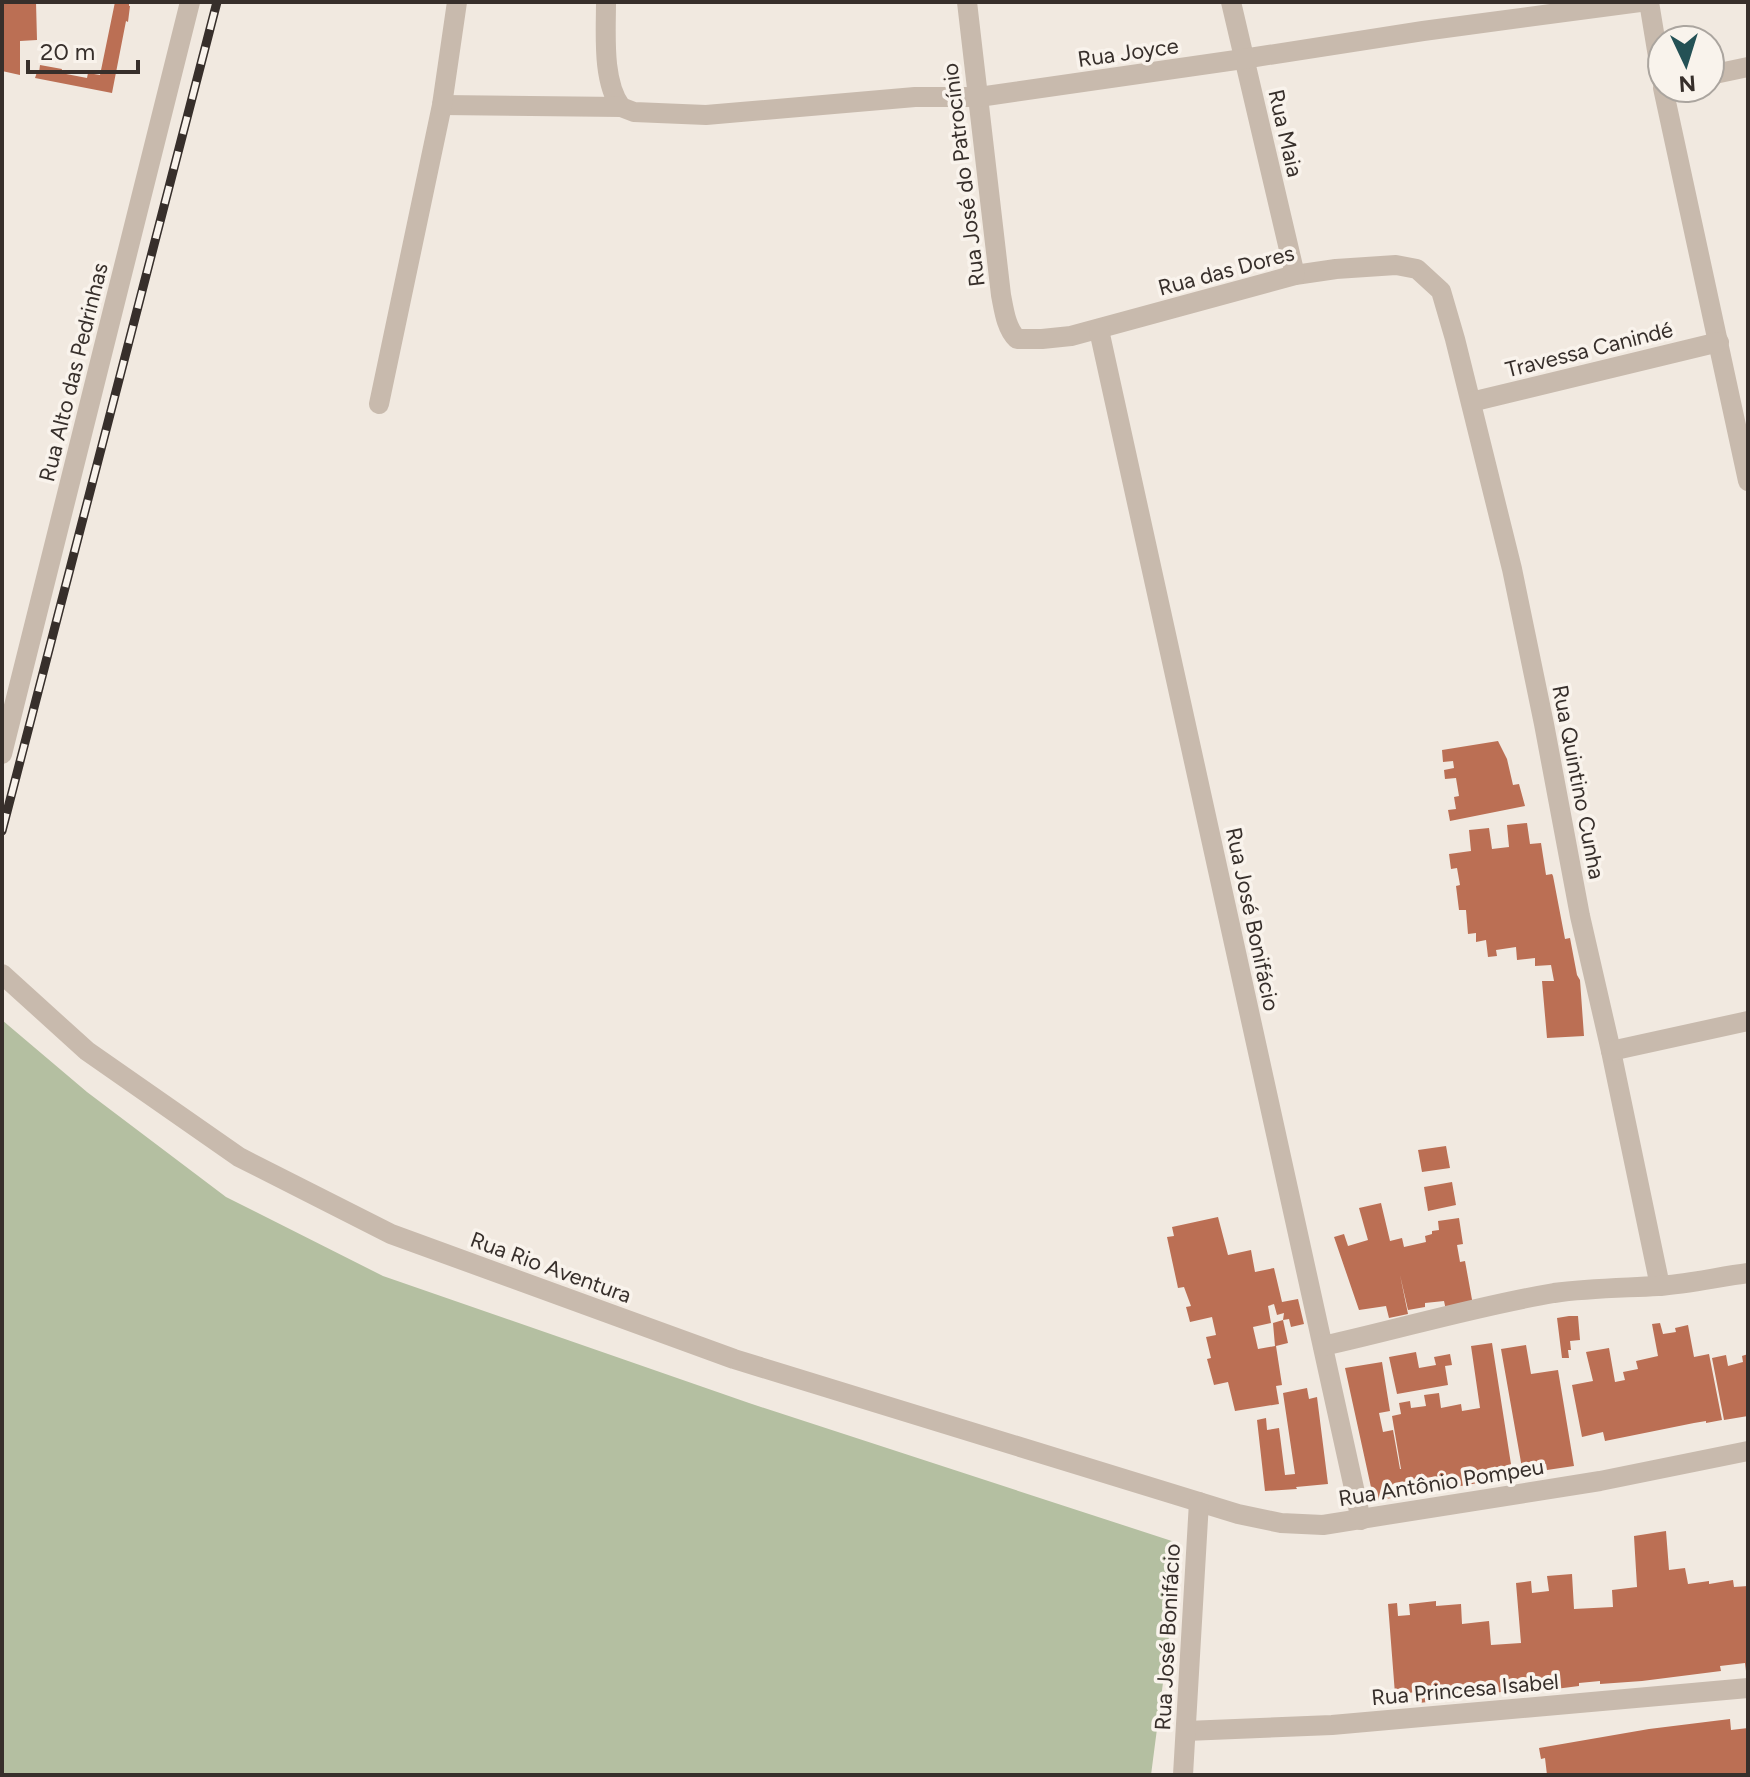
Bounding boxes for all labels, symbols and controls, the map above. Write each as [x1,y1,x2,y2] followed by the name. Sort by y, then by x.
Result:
[28,24,138,74] scale bar
[1646,24,1726,104] north arrow
[1076,32,1180,73] street label: Rua Joyce
[40,37,95,66] text: 20 m
[936,62,991,288] street label: Rua José do Patrocínio
[1678,69,1697,98] text: N
[1262,87,1309,179] street label: Rua Maia
[1155,239,1297,302] street label: Rua das Dores
[33,260,114,484] street label: Rua Alto das Pedrinhas
[1503,316,1676,383] street label: Travessa Canindé
[1546,683,1611,882] street label: Rua Quintino Cunha
[1220,825,1285,1013] street label: Rua José Bonifácio
[467,1226,635,1309] street label: Rua Rio Aventura
[1336,1453,1546,1512] street label: Rua Antônio Pompeu
[1149,1543,1186,1731] street label: Rua José Bonifácio
[1370,1668,1560,1711] street label: Rua Princesa Isabel

